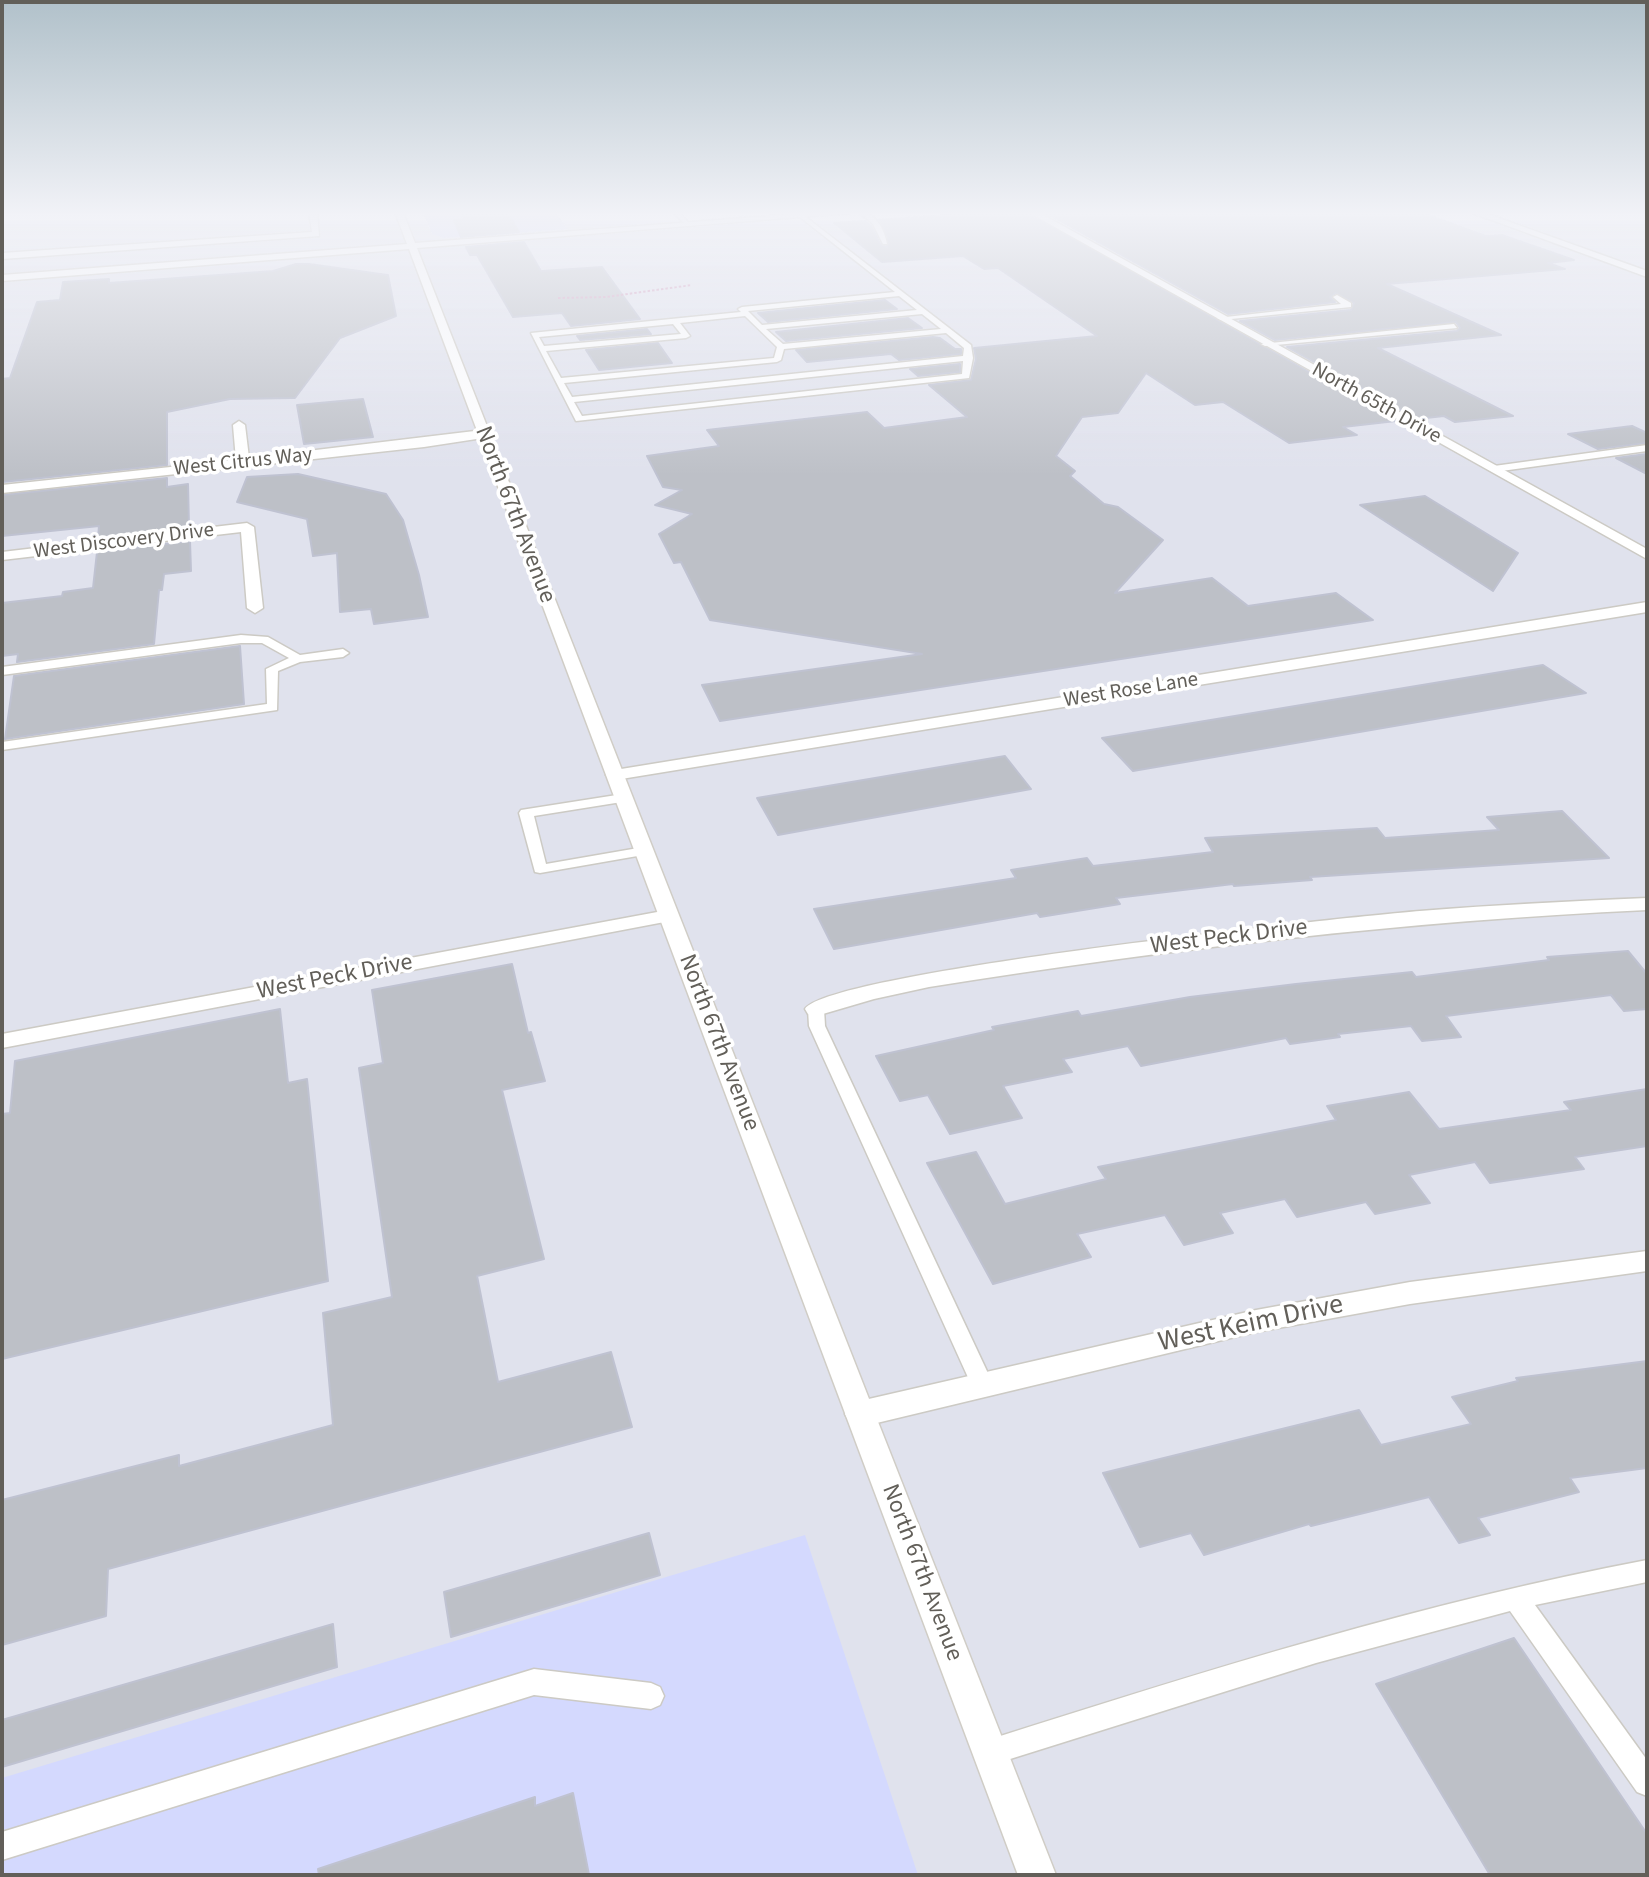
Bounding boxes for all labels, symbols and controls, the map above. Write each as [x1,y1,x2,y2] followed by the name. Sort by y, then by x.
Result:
[1307,358,1445,450] street label: North 65th Drive
[467,423,561,607] street label: North 67th Avenue
[173,443,313,483] street label: West Citrus Way
[32,518,216,566] street label: West Discovery Drive
[1062,668,1200,714] street label: West Rose Lane
[1149,914,1309,962] street label: West Peck Drive
[255,949,415,1007] street label: West Peck Drive
[671,951,765,1135] street label: North 67th Avenue
[1155,1289,1347,1361] street label: West Keim Drive
[874,1481,968,1665] street label: North 67th Avenue

